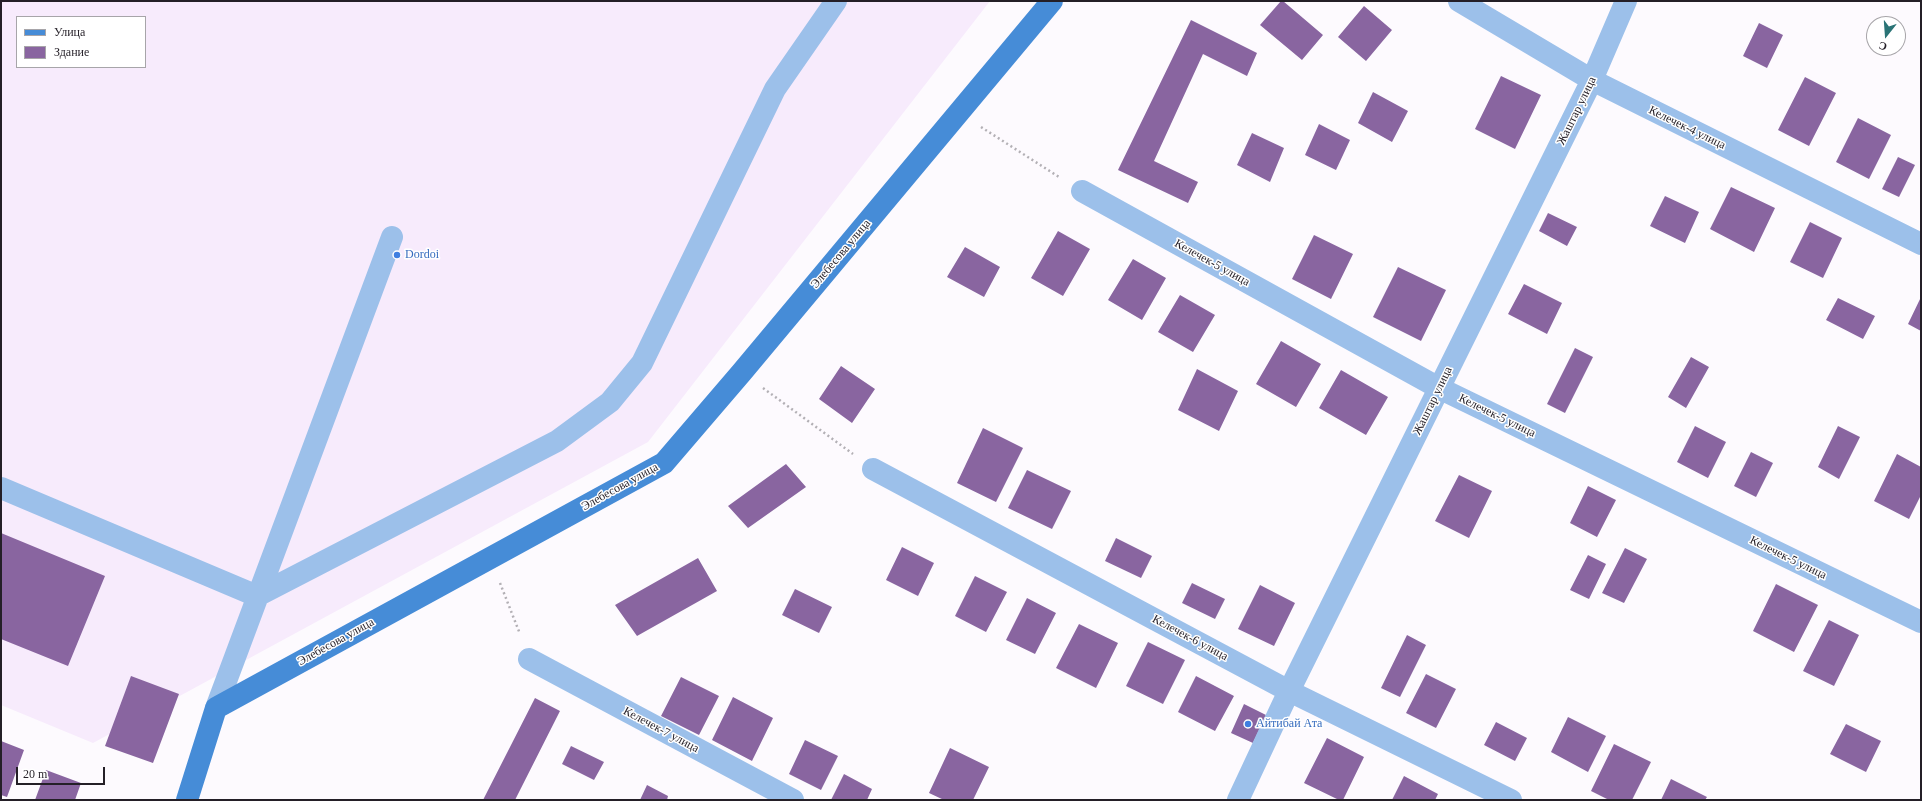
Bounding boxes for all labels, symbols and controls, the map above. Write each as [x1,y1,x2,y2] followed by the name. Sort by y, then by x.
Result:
[16,16,146,68] legend
[1866,16,1906,56] north arrow
[54,25,85,39] text: Улица
[1877,40,1888,53] text: С
[54,45,89,59] text: Здание
[1554,74,1600,148] street label: Жаштар улица
[1646,103,1728,153] street label: Келечек-4 улица
[808,217,874,291] street label: Элебесова улица
[1172,236,1252,290] street label: Келечек-5 улица
[405,248,439,262] place label: Dordoi
[392,250,402,260] marker: Dordoi
[1410,364,1456,438] street label: Жаштар улица
[1456,391,1538,441] street label: Келечек-5 улица
[579,460,661,514] street label: Элебесова улица
[1747,533,1829,583] street label: Келечек-5 улица
[1150,612,1230,664] street label: Келечек-6 улица
[295,615,377,669] street label: Элебесова улица
[621,704,701,756] street label: Келечек-7 улица
[1256,717,1322,731] place label: Айтибай Ата
[1243,719,1253,729] marker: Айтибай Ата
[18,759,107,785] scale bar
[23,767,47,781] text: 20 m

